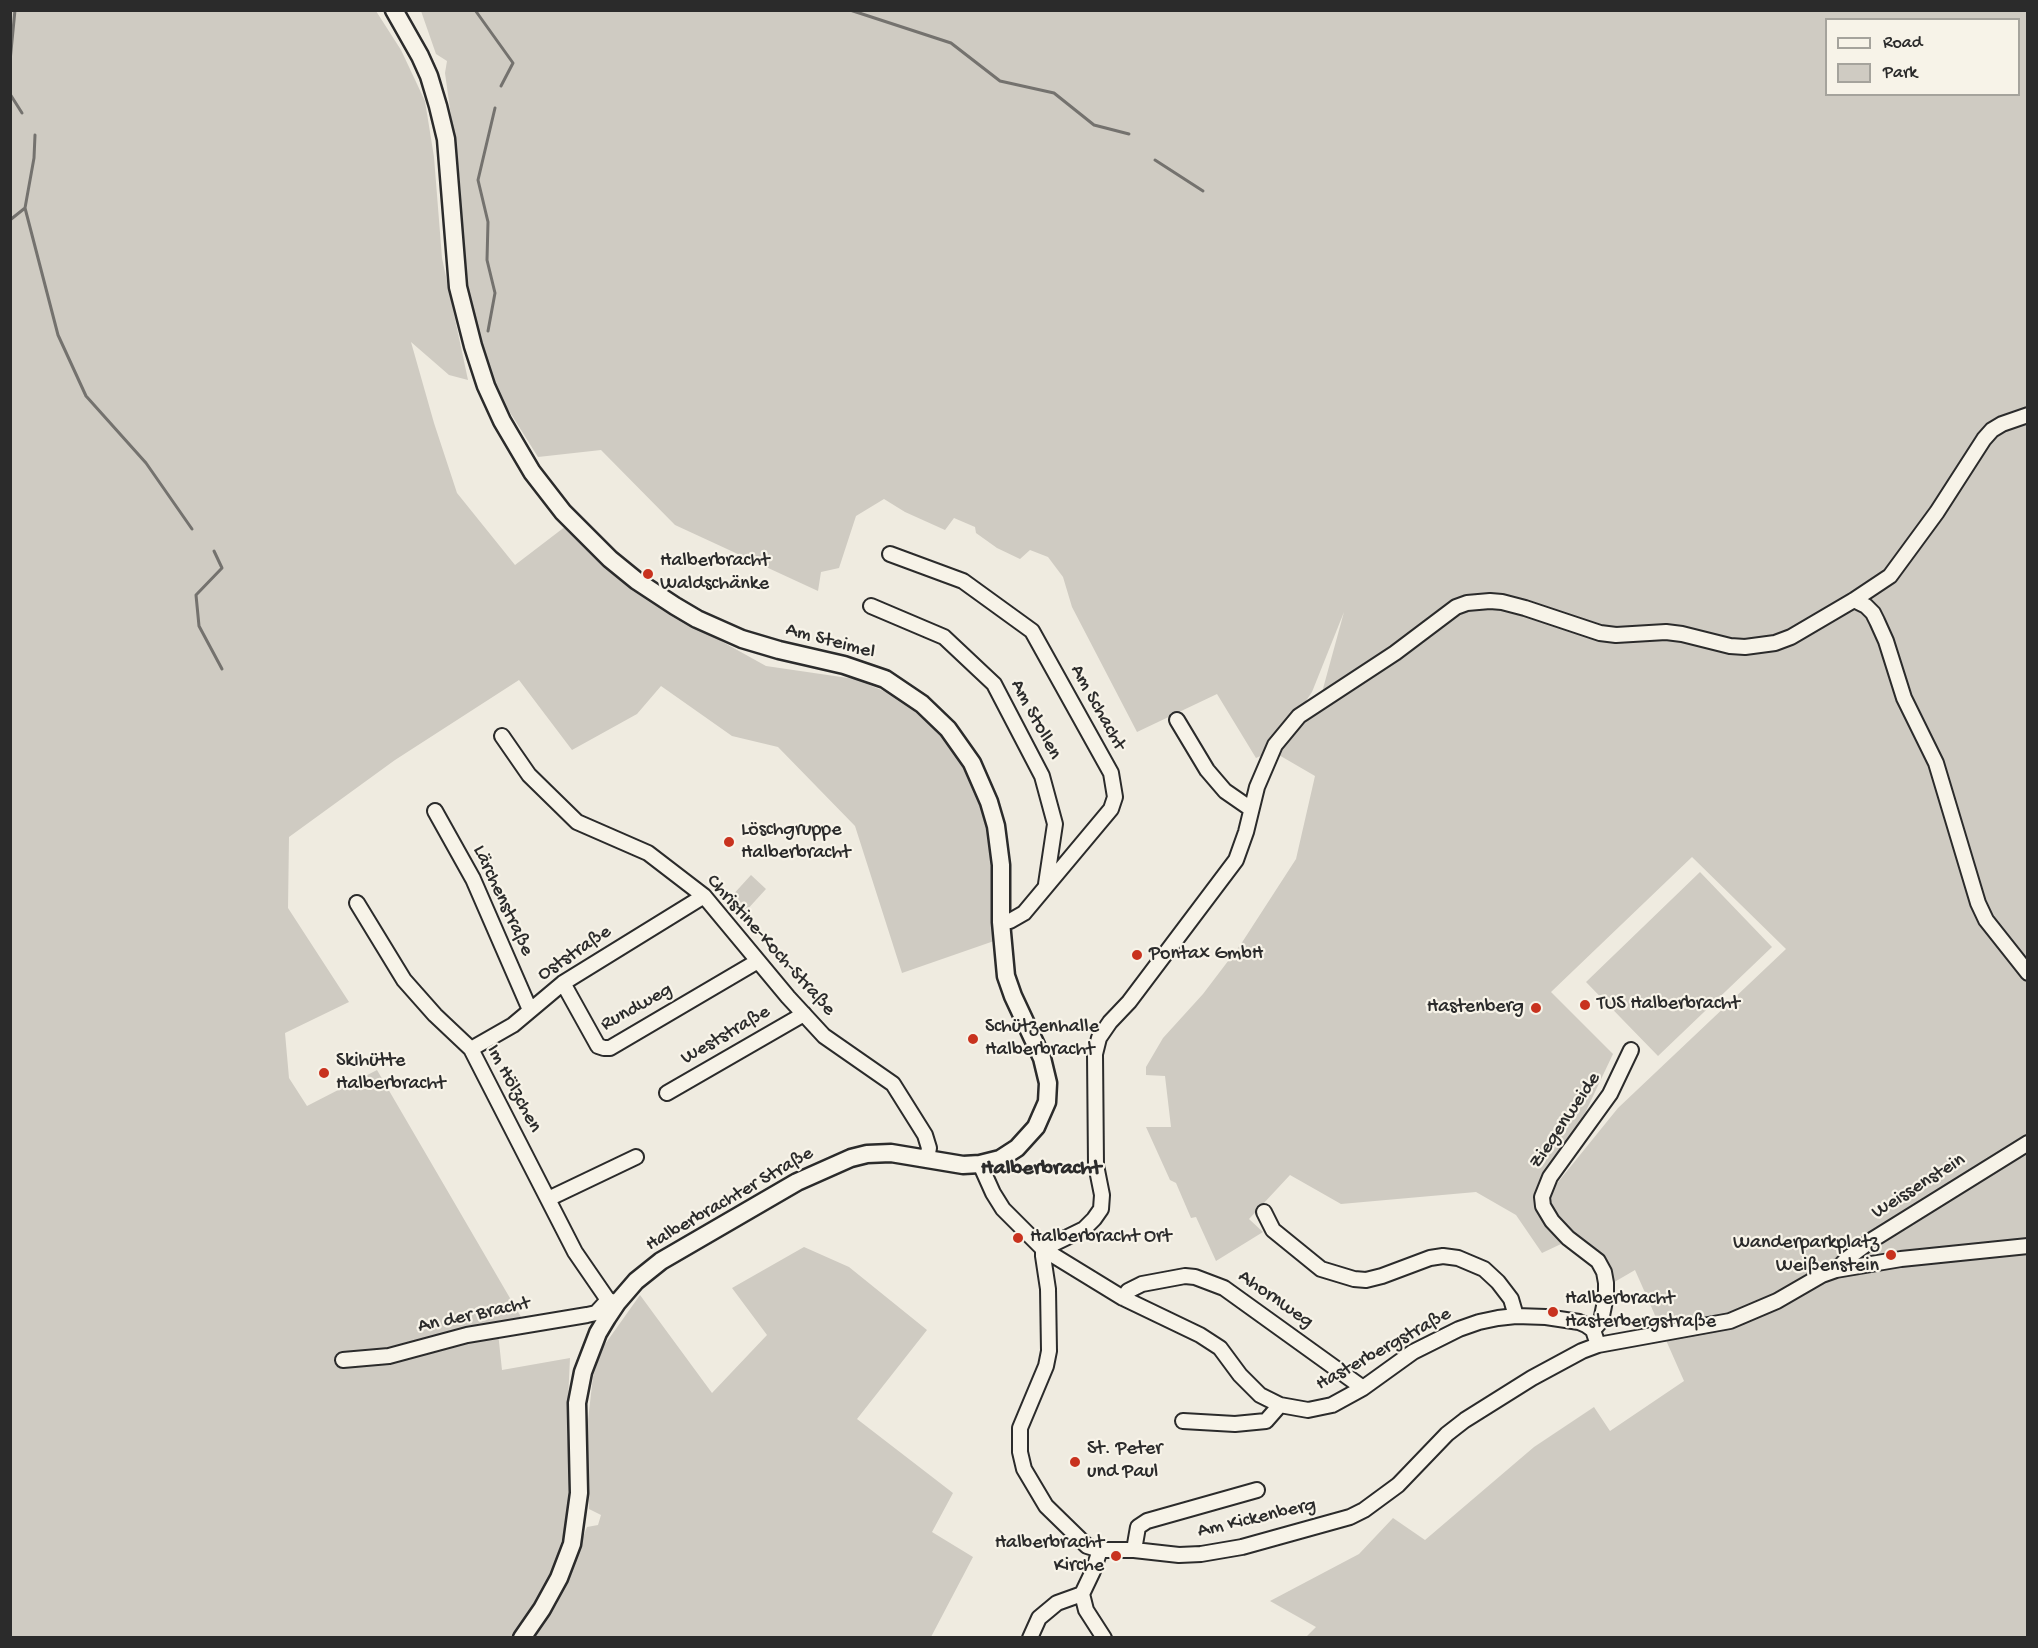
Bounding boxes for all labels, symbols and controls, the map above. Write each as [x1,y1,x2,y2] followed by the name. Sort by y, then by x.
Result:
[1825,18,2020,96] legend
[1883,33,1922,54] text: Road
[1883,63,1917,84] text: Park
[660,550,769,597] place label: Halberbracht Waldschänke
[641,567,655,581] marker: Halberbracht Waldschänke
[783,619,877,665] street label: Am Steimel
[1064,661,1130,755] street label: Am Schacht
[1004,676,1066,764] street label: Am Stollen
[741,819,850,866] place label: Löschgruppe Halberbracht
[722,835,736,849] marker: Löschgruppe Halberbracht
[466,842,538,960] street label: Lärchenstraße
[700,870,840,1022] street label: Christine-Koch-Straße
[534,921,616,987] street label: Oststraße
[1149,943,1263,967] place label: Pontax GmbH
[1130,948,1144,962] marker: Pontax GmbH
[597,979,677,1037] street label: Rundweg
[1597,993,1740,1017] place label: TUS Halberbracht
[1427,996,1524,1020] place label: Hastenberg
[1578,998,1592,1012] marker: TUS Halberbracht
[677,1001,775,1071] street label: Weststraße
[1529,1001,1543,1015] marker: Hastenberg
[985,1016,1099,1063] place label: Schützenhalle Halberbracht
[966,1032,980,1046] marker: Schützenhalle Halberbracht
[480,1041,546,1137] street label: Im Hölzchen
[336,1050,445,1097] place label: Skihütte Halberbracht
[317,1066,331,1080] marker: Skihütte Halberbracht
[1525,1068,1607,1174] street label: Ziegenweide
[642,1142,818,1258] street label: Halberbrachter Straße
[1868,1149,1970,1225] street label: Weissenstein
[981,1157,1101,1183] district label: Halberbracht
[1030,1226,1171,1250] place label: Halberbracht Ort
[1011,1231,1025,1245] marker: Halberbracht Ort
[1733,1232,1879,1279] place label: Wanderparkplatz Weißenstein
[1884,1248,1898,1262] marker: Wanderparkplatz Weißenstein
[1233,1265,1317,1335] street label: Ahornweg
[1565,1288,1716,1335] place label: Halberbracht Hasterbergstraße
[416,1292,532,1340] street label: An der Bracht
[1312,1303,1456,1397] street label: Hasterbergstraße
[1546,1305,1560,1319] marker: Halberbracht Hasterbergstraße
[1087,1438,1162,1485] place label: St. Peter und Paul
[1068,1455,1082,1469] marker: St. Peter und Paul
[1195,1494,1319,1544] street label: Am Kickenberg
[995,1532,1104,1579] place label: Halberbracht Kirche
[1109,1549,1123,1563] marker: Halberbracht Kirche

